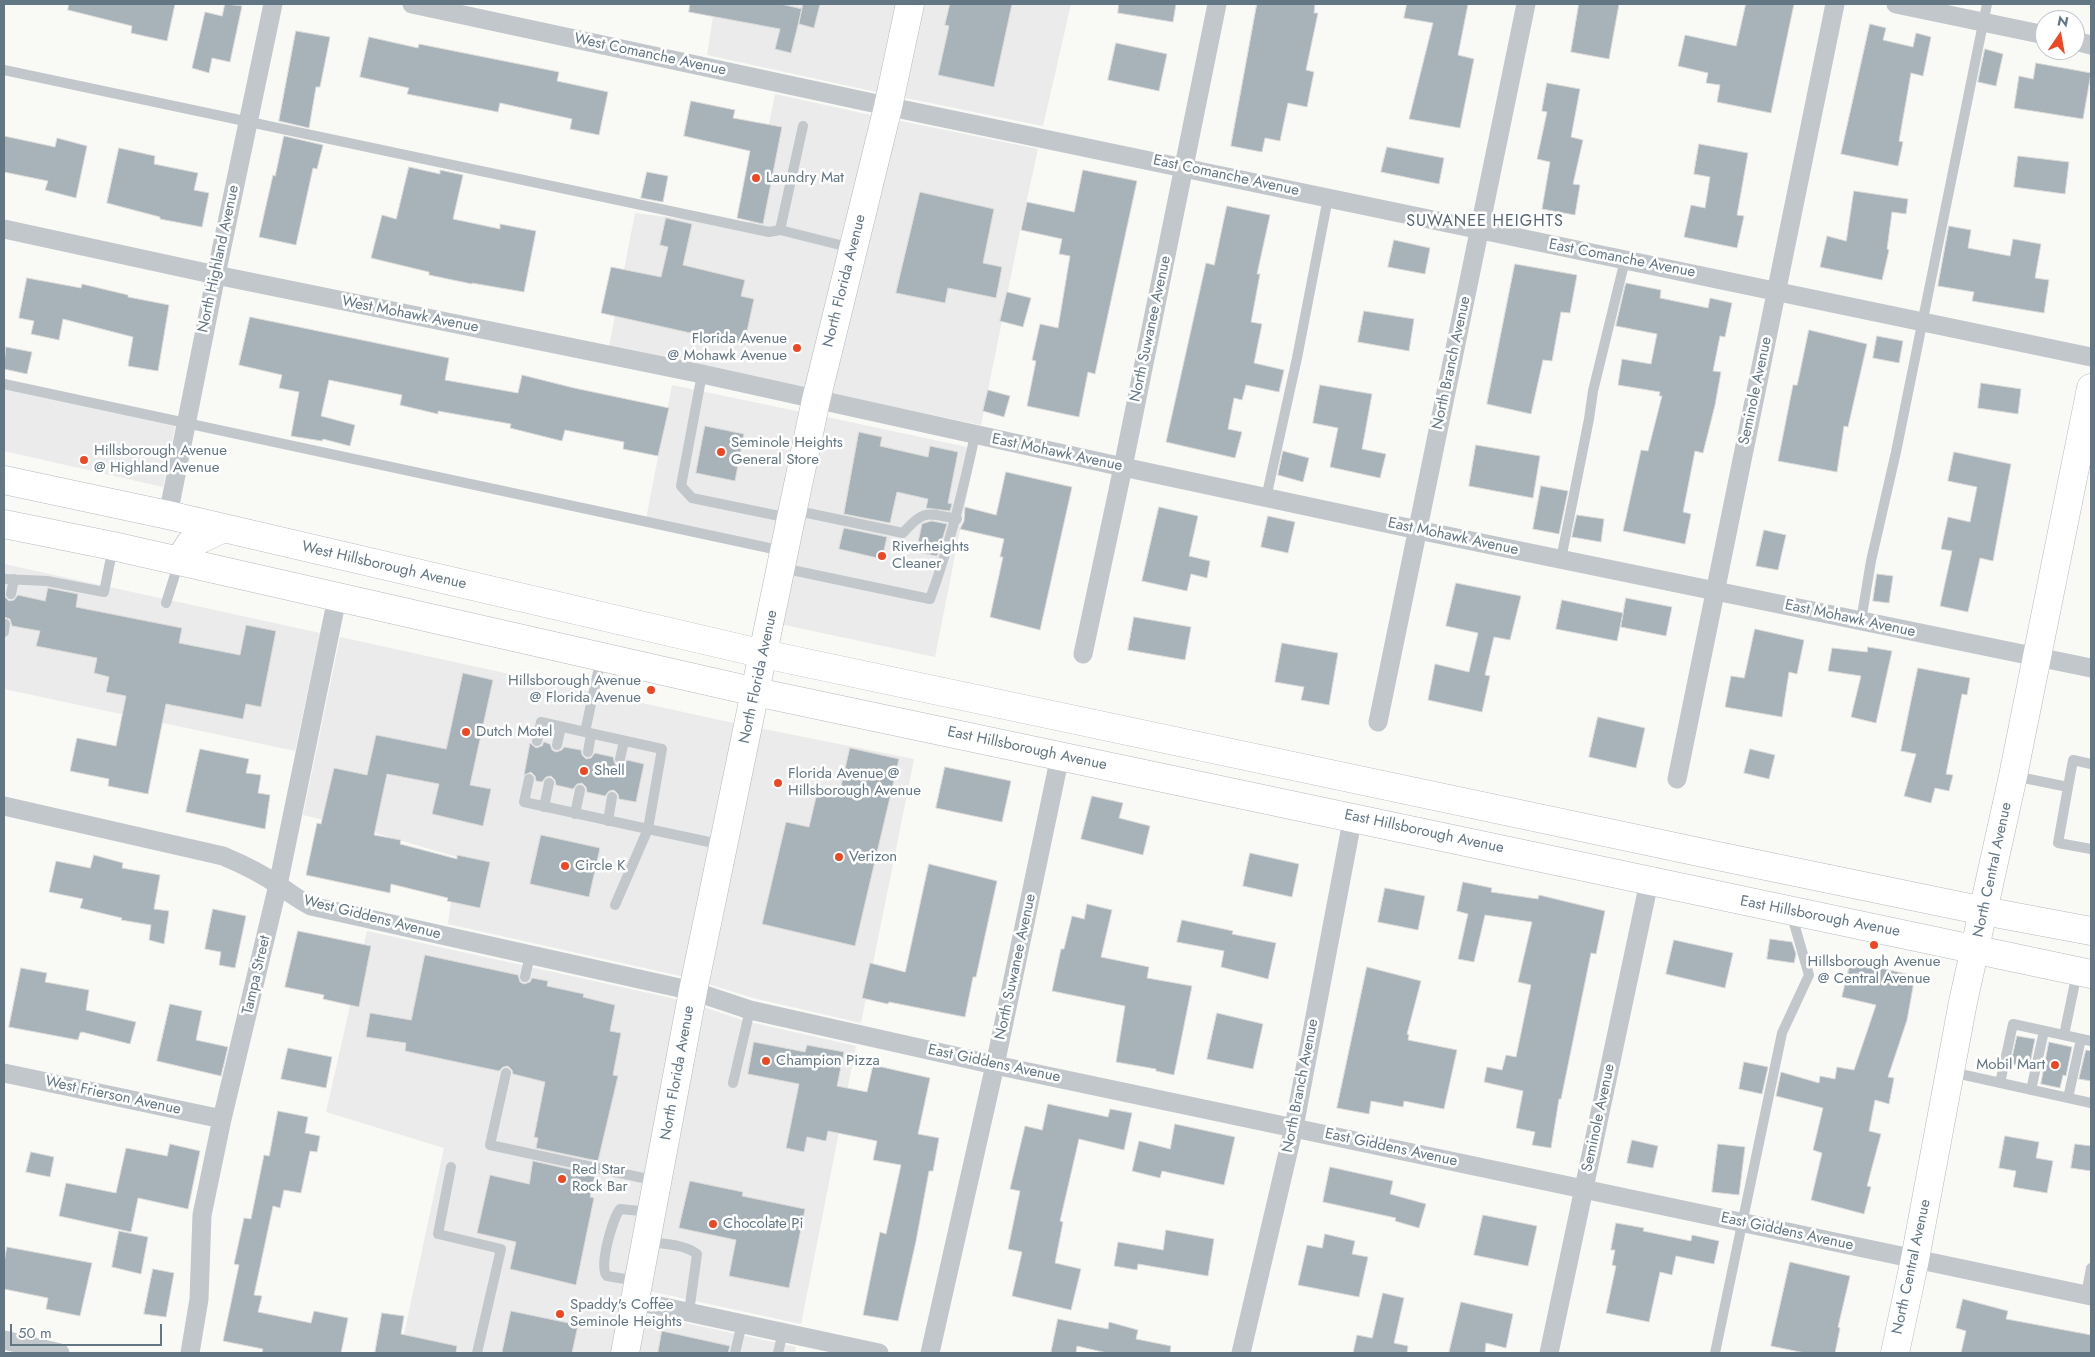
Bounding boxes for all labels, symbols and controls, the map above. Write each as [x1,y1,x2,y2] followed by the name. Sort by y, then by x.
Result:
[2035,10,2085,60] north arrow
[2055,10,2070,32] text: N
[572,30,728,80] street label: West Comanche Avenue
[1151,152,1301,200] street label: East Comanche Avenue
[766,169,844,187] place label: Laundry Mat
[750,172,762,184] marker: Laundry Mat
[195,184,243,334] street label: North Highland Avenue
[1404,212,1566,232] district label: SUWANEE HEIGHTS
[820,213,870,349] street label: North Florida Avenue
[1547,236,1697,282] street label: East Comanche Avenue
[1127,254,1175,404] street label: North Suwanee Avenue
[340,293,480,337] street label: West Mohawk Avenue
[1429,295,1475,431] street label: North Branch Avenue
[668,330,787,365] place label: Florida Avenue @ Mohawk Avenue
[1736,335,1776,447] street label: Seminole Avenue
[791,342,803,354] marker: Florida Avenue @ Mohawk Avenue
[990,430,1124,476] street label: East Mohawk Avenue
[731,434,843,469] place label: Seminole Heights General Store
[94,442,227,477] place label: Hillsborough Avenue @ Highland Avenue
[715,446,727,458] marker: Seminole Heights General Store
[78,454,90,466] marker: Hillsborough Avenue @ Highland Avenue
[1386,514,1520,560] street label: East Mohawk Avenue
[300,538,468,594] street label: West Hillsborough Avenue
[892,538,969,573] place label: Riverheights Cleaner
[876,550,888,562] marker: Riverheights Cleaner
[1783,596,1917,642] street label: East Mohawk Avenue
[736,609,782,745] street label: North Florida Avenue
[508,672,641,707] place label: Hillsborough Avenue @ Florida Avenue
[645,684,657,696] marker: Hillsborough Avenue @ Florida Avenue
[476,723,552,741] place label: Dutch Motel
[946,723,1108,775] street label: East Hillsborough Avenue
[460,726,472,738] marker: Dutch Motel
[594,762,625,780] place label: Shell
[578,765,590,777] marker: Shell
[788,765,921,800] place label: Florida Avenue @ Hillsborough Avenue
[772,777,784,789] marker: Florida Avenue @ Hillsborough Avenue
[1970,801,2016,939] street label: North Central Avenue
[1343,806,1505,858] street label: East Hillsborough Avenue
[849,848,897,866] place label: Verizon
[833,851,845,863] marker: Verizon
[575,857,625,875] place label: Circle K
[559,860,571,872] marker: Circle K
[301,892,443,944] street label: West Giddens Avenue
[992,892,1040,1042] street label: North Suwanee Avenue
[1738,893,1902,941] street label: East Hillsborough Avenue
[239,934,275,1016] street label: Tampa Street
[1868,939,1880,951] marker: Hillsborough Avenue @ Central Avenue
[1808,953,1940,988] place label: Hillsborough Avenue @ Central Avenue
[657,1004,699,1142] street label: North Florida Avenue
[1279,1018,1323,1154] street label: North Branch Avenue
[926,1041,1062,1087] street label: East Giddens Avenue
[776,1052,880,1070] place label: Champion Pizza
[760,1055,772,1067] marker: Champion Pizza
[1976,1056,2045,1074] place label: Mobil Mart
[2049,1059,2061,1071] marker: Mobil Mart
[1579,1062,1619,1174] street label: Seminole Avenue
[44,1073,182,1119] street label: West Frierson Avenue
[1323,1125,1459,1171] street label: East Giddens Avenue
[572,1161,628,1196] place label: Red Star Rock Bar
[556,1173,568,1185] marker: Red Star Rock Bar
[1889,1198,1935,1336] street label: North Central Avenue
[1719,1209,1855,1255] street label: East Giddens Avenue
[723,1215,803,1233] place label: Chocolate Pi
[707,1218,719,1230] marker: Chocolate Pi
[570,1296,682,1331] place label: Spaddy's Coffee Seminole Heights
[554,1308,566,1320] marker: Spaddy's Coffee Seminole Heights
[12,1314,165,1346] scale bar
[18,1322,52,1344] text: 50 m

